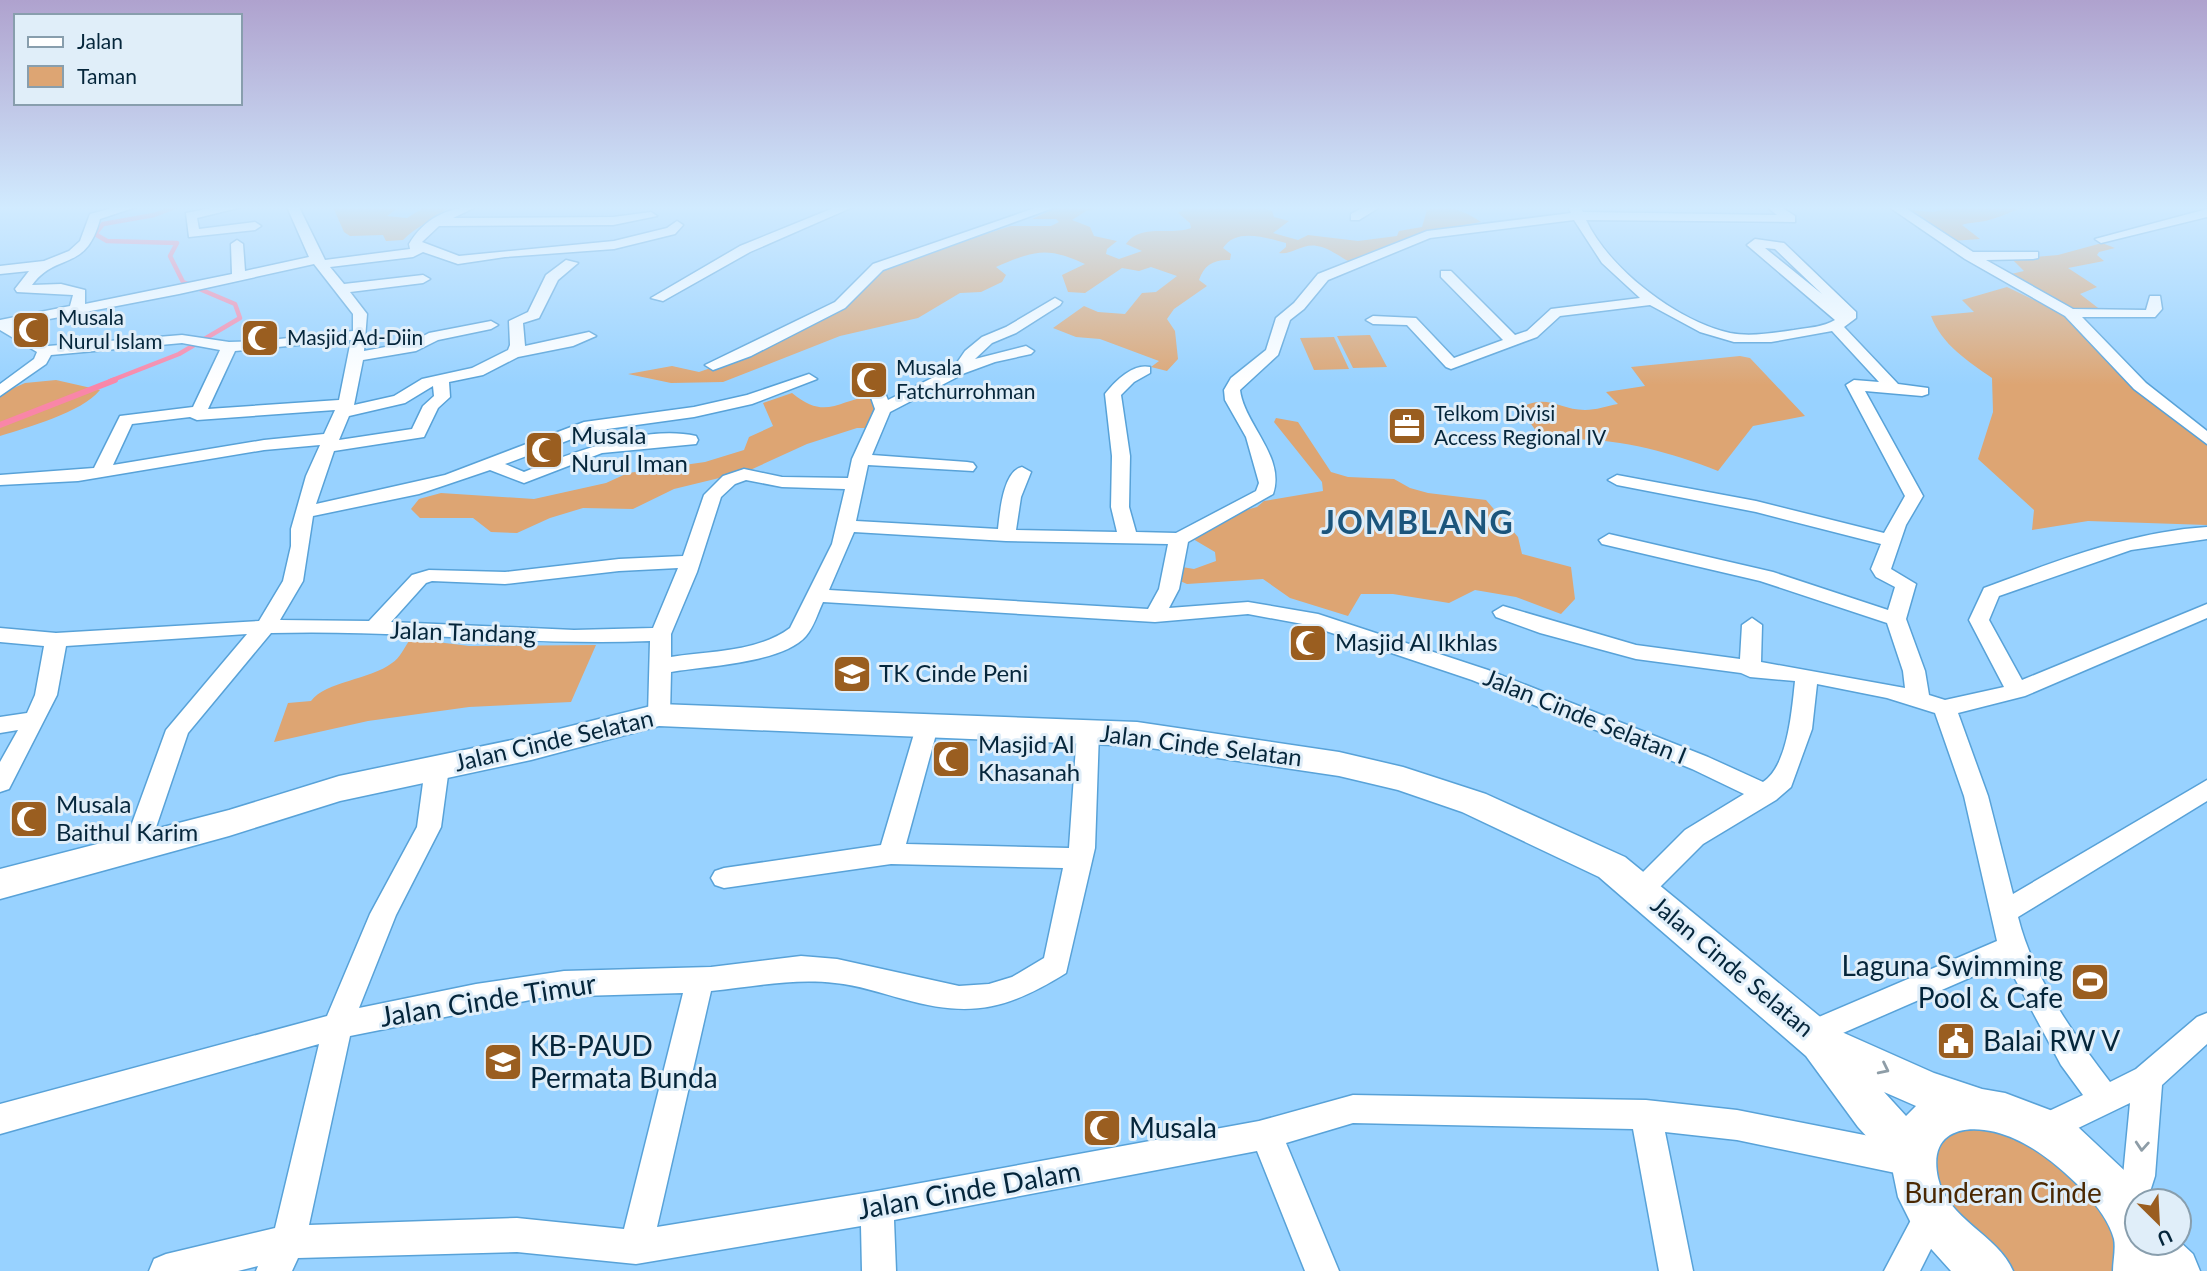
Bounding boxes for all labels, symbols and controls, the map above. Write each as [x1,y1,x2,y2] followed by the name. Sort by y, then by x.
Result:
[14,14,242,105] legend
[77,28,123,53] text: Jalan
[77,63,137,88] text: Taman
[58,304,163,353] place label: Musala Nurul Islam
[10,309,52,351] mosque icon: Musala Nurul Islam
[239,317,281,359] mosque icon: Masjid Ad-Diin
[287,324,423,349] place label: Masjid Ad-Diin
[896,354,1036,403] place label: Musala Fatchurrohman
[848,359,890,401] mosque icon: Musala Fatchurrohman
[1434,400,1607,449] place label: Telkom Divisi Access Regional IV
[1386,405,1428,447] office icon: Telkom Divisi Access Regional IV
[571,420,688,477] place label: Musala Nurul Iman
[523,429,565,471] mosque icon: Musala Nurul Iman
[1321,502,1515,541] district label: JOMBLANG
[390,614,537,649] street label: Jalan Tandang
[1287,622,1329,664] mosque icon: Masjid Al Ikhlas
[1335,627,1498,656] place label: Masjid Al Ikhlas
[831,653,873,695] school or university icon: TK Cinde Peni
[879,658,1028,687] place label: TK Cinde Peni
[1480,662,1691,770] street label: Jalan Cinde Selatan I
[451,703,656,777] street label: Jalan Cinde Selatan
[1099,718,1304,771] street label: Jalan Cinde Selatan
[978,729,1080,786] place label: Masjid Al Khasanah
[930,738,972,780] mosque icon: Masjid Al Khasanah
[56,789,198,846] place label: Musala Baithul Karim
[8,798,50,840] mosque icon: Musala Baithul Karim
[1646,889,1820,1042] street label: Jalan Cinde Selatan
[1841,948,2063,1014] place label: Laguna Swimming Pool & Cafe
[2069,961,2111,1003] sports icon: Laguna Swimming Pool & Cafe
[377,965,598,1033] street label: Jalan Cinde Timur
[1935,1020,1977,1062] public building icon: Balai RW V
[1983,1023,2120,1057] place label: Balai RW V
[530,1028,718,1094] place label: KB-PAUD Permata Bunda
[482,1041,524,1083] school or university icon: KB-PAUD Permata Bunda
[1877,1061,1889,1075] one-way arrow
[1081,1107,1123,1149] mosque icon: Musala
[1129,1110,1217,1144] place label: Musala
[2135,1141,2150,1152] one-way arrow
[855,1153,1083,1225] street label: Jalan Cinde Dalam
[1904,1175,2102,1209] park label: Bunderan Cinde
[2123,1187,2193,1257] north arrow
[2154,1225,2176,1251] text: U

